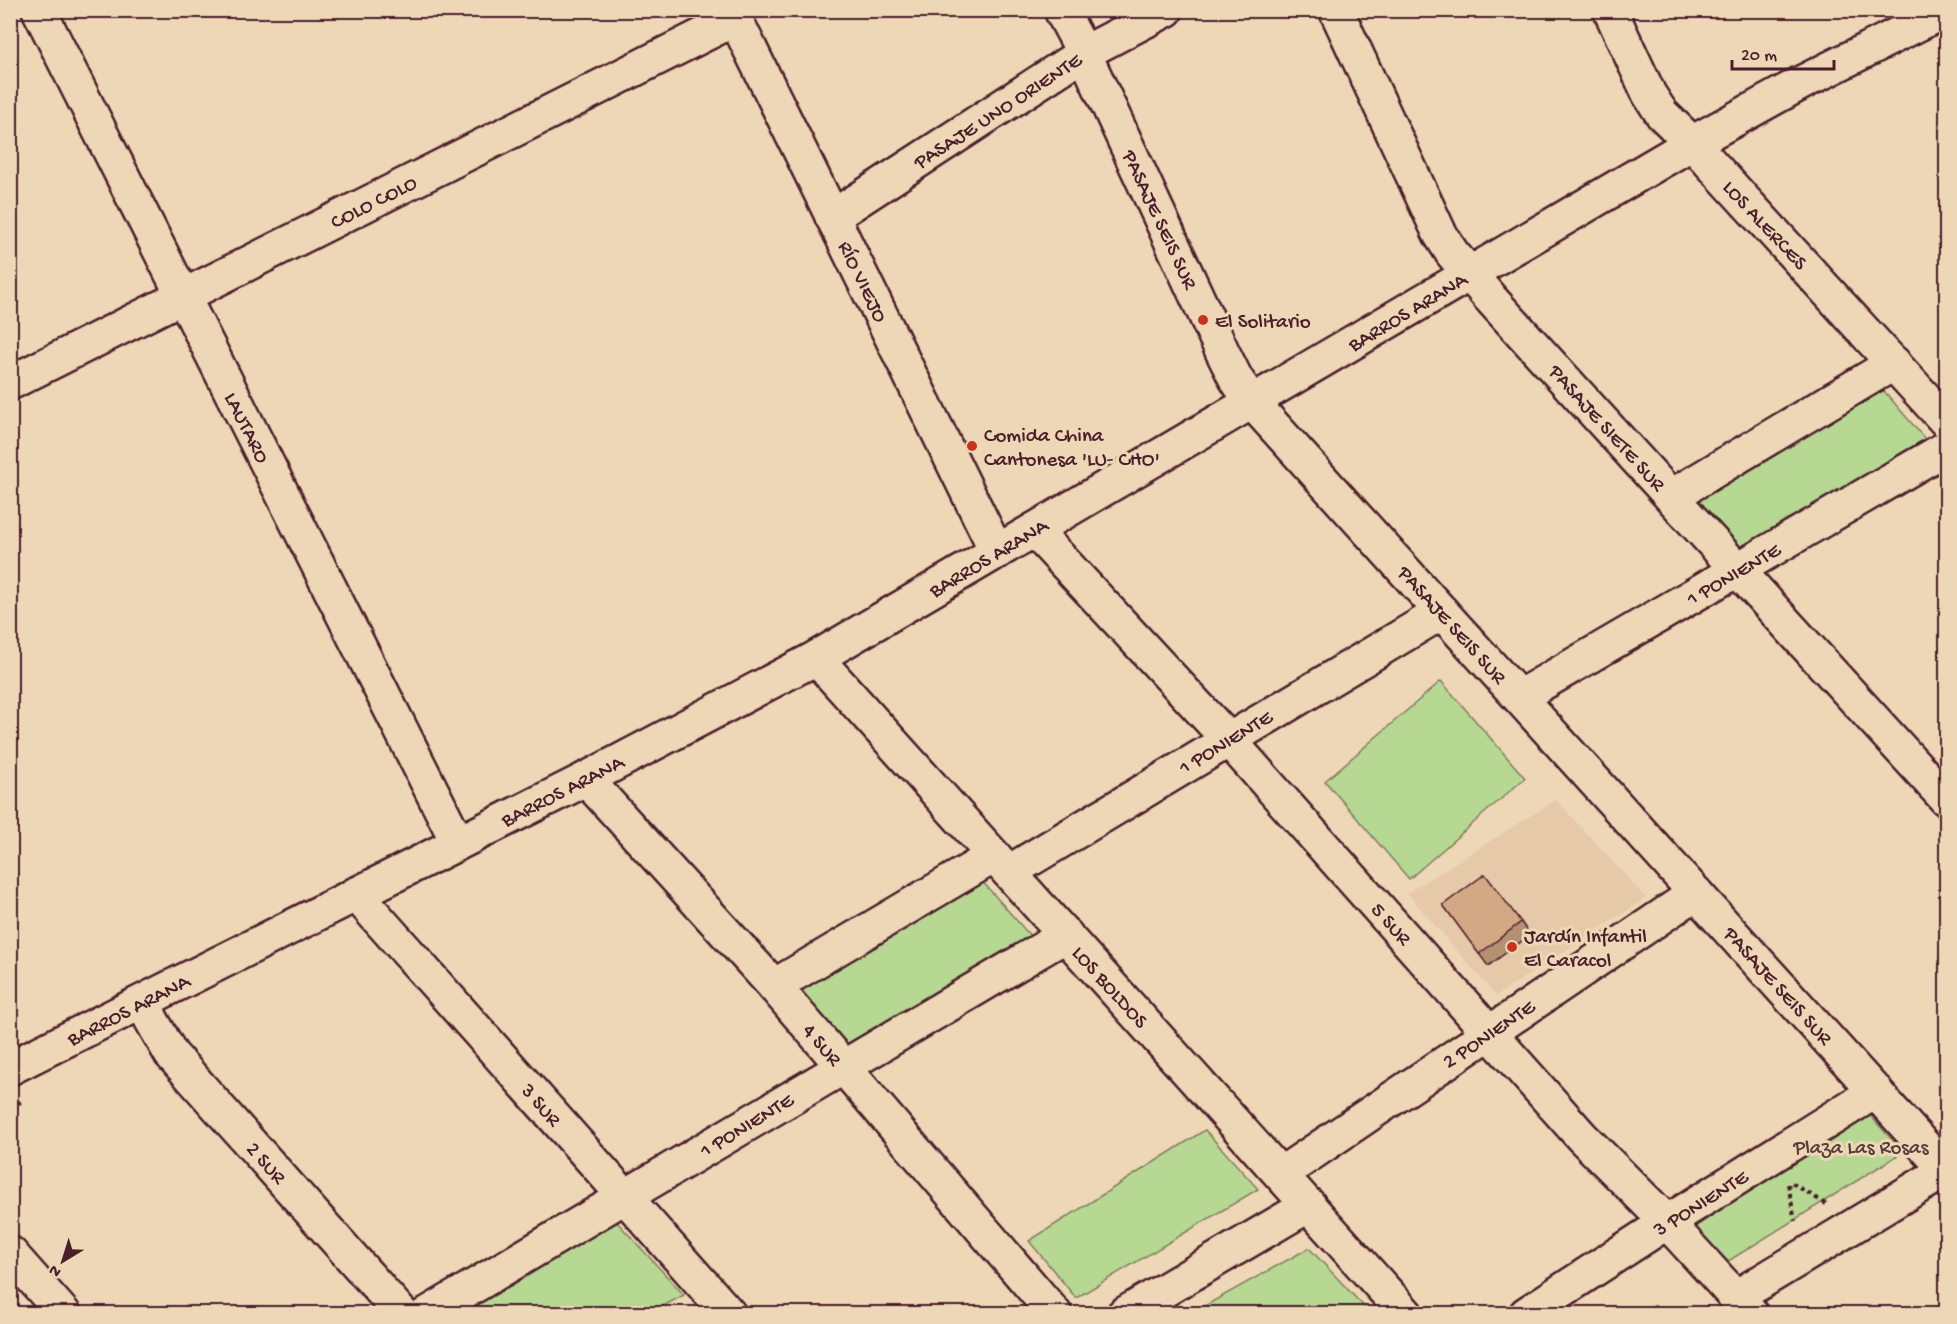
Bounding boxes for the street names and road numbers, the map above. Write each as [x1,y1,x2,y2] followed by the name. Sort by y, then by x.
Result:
[909,49,1088,177] street label: PASAJE UNO ORIENTE
[1114,146,1201,295] street label: PASAJE SEIS SUR
[327,172,422,237] street label: COLO COLO
[1716,176,1811,277] street label: LOS ALERCES
[830,238,891,328] street label: RÍO VIEJO
[1344,268,1474,360] street label: BARROS ARANA
[1541,360,1670,499] street label: PASAJE SIETE SUR
[216,389,274,469] street label: LAUTARO
[925,514,1055,606] street label: BARROS ARANA
[1682,539,1787,613] street label: 1 PONIENTE
[1390,561,1511,691] street label: PASAJE SEIS SUR
[1175,706,1279,782] street label: 1 PONIENTE
[497,751,631,835] street label: BARROS ARANA
[1364,899,1416,953] street label: 5 SUR
[1716,922,1837,1052] street label: PASAJE SEIS SUR
[1065,942,1152,1035] street label: LOS BOLDOS
[63,970,197,1054] street label: BARROS ARANA
[1439,995,1542,1076] street label: 2 PONIENTE
[795,1020,846,1073] street label: 4 SUR
[513,1079,565,1134] street label: 3 SUR
[696,1089,800,1165] street label: 1 PONIENTE
[239,1138,290,1191] street label: 2 SUR
[1649,1166,1755,1244] street label: 3 PONIENTE

